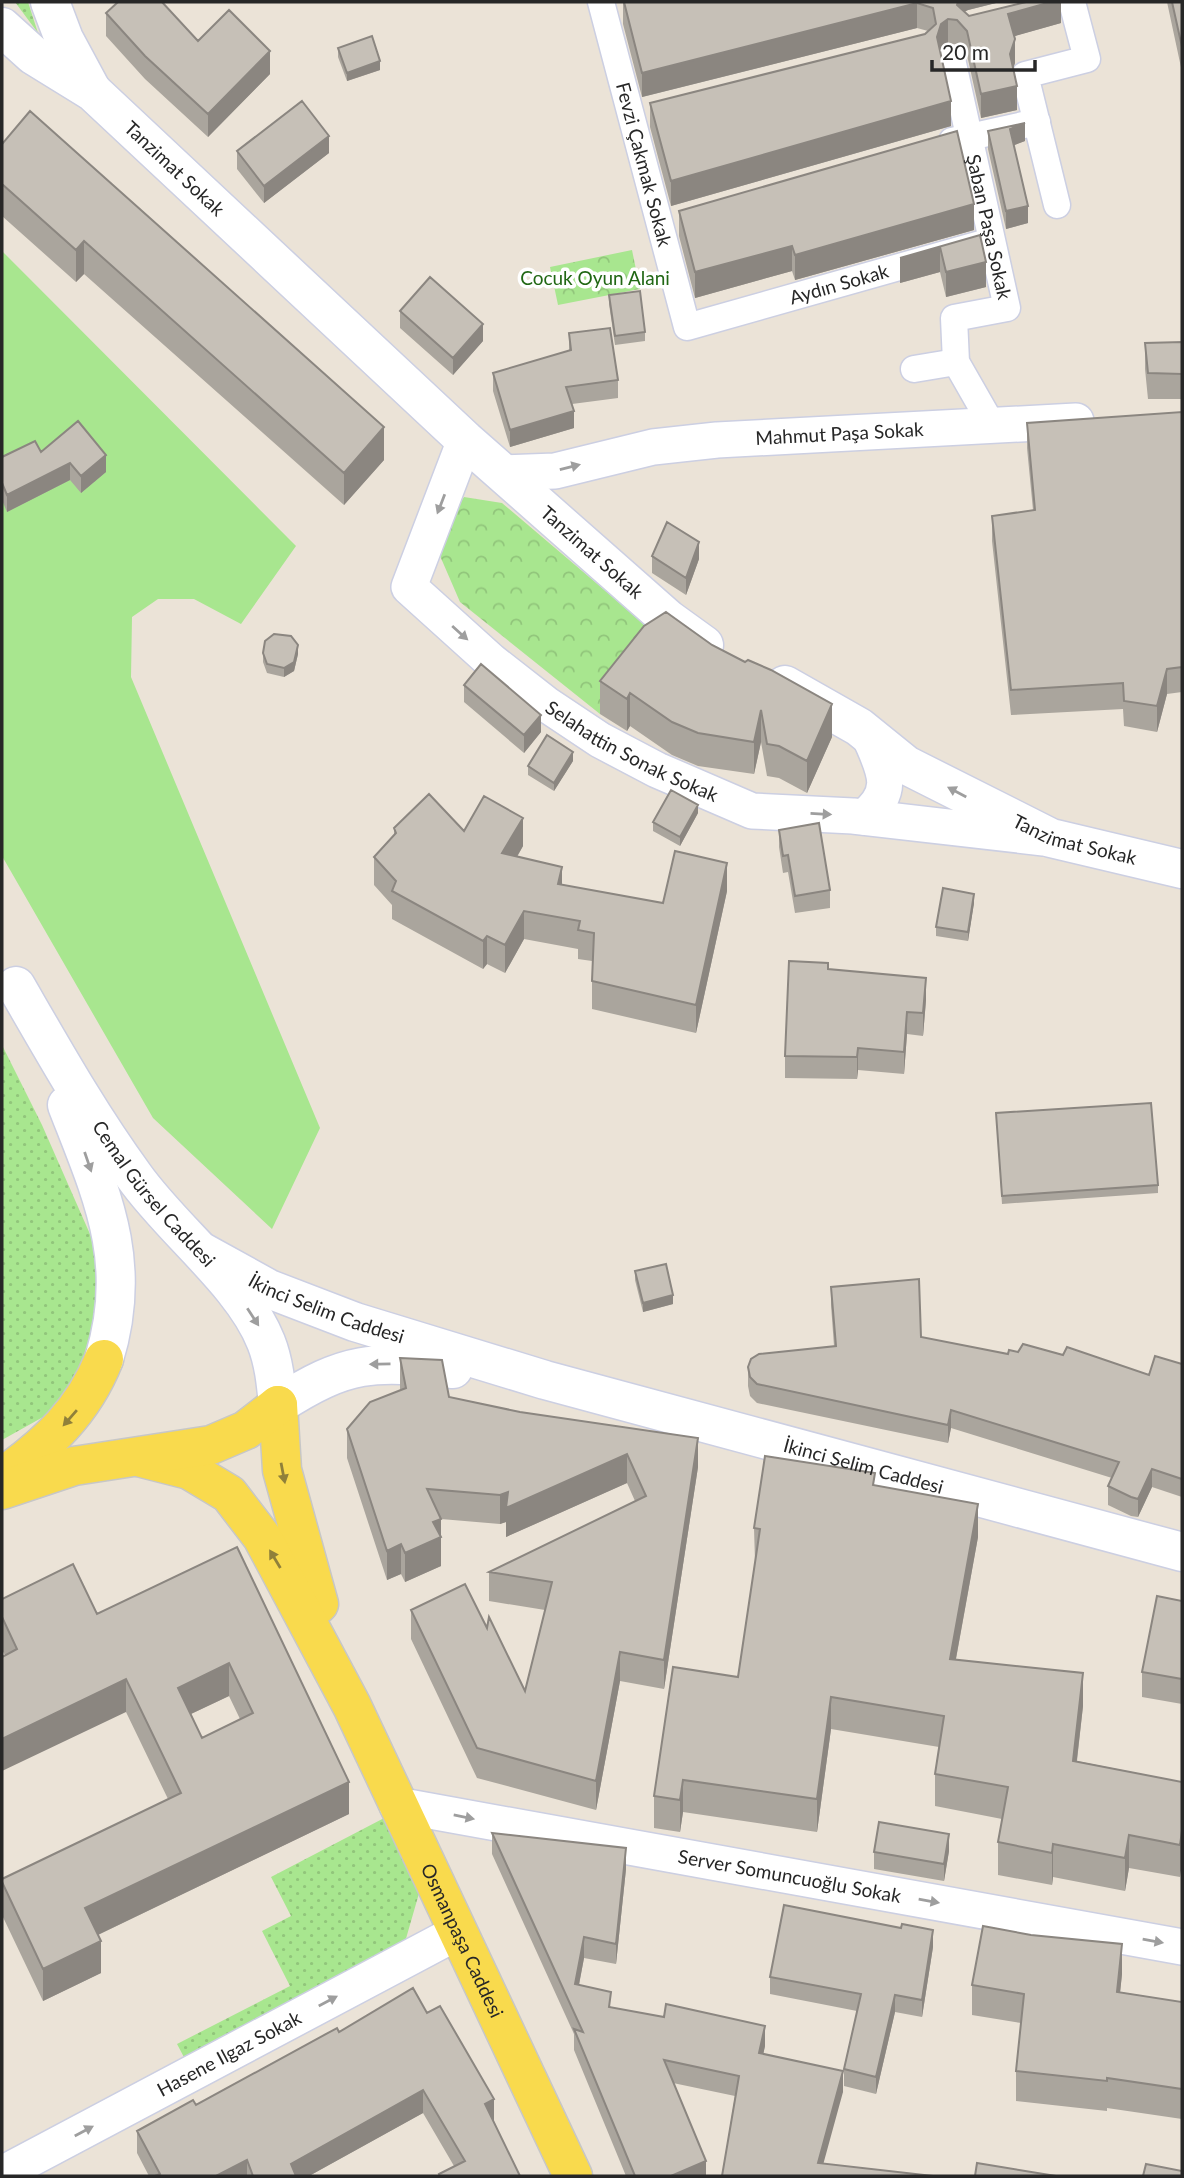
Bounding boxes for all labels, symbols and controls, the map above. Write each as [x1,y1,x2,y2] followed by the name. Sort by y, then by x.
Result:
[932,28,1035,72] scale bar
[942,39,989,64] text: 20 m
[612,80,677,249] street label: Fevzi Çakmak Sokak
[120,116,230,221] street label: Tanzimat Sokak
[962,152,1017,302] street label: Şaban Paşa Sokak
[786,259,891,309] street label: Aydın Sokak
[520,266,670,289] park label: Cocuk Oyun Alani
[755,417,924,449] street label: Mahmut Paşa Sokak
[559,461,581,472] one-way arrow
[435,493,446,514] one-way arrow
[536,500,648,603] street label: Tanzimat Sokak
[451,625,469,641] one-way arrow
[542,695,722,806] street label: Selahattin Sonak Sokak
[947,786,967,798] one-way arrow
[810,809,832,820] one-way arrow
[1009,809,1139,869] street label: Tanzimat Sokak
[88,1116,221,1271] street label: Cemal Gürsel Caddesi
[83,1152,94,1173] one-way arrow
[245,1268,407,1347] street label: İkinci Selim Caddesi
[246,1308,259,1327] one-way arrow
[369,1358,391,1370] one-way arrow
[62,1409,78,1427] one-way arrow
[781,1433,946,1498] street label: İkinci Selim Caddesi
[278,1462,289,1484] one-way arrow
[269,1549,281,1568] one-way arrow
[453,1812,475,1823] one-way arrow
[676,1844,903,1907] street label: Server Somuncuoğlu Sokak
[417,1859,509,2021] street label: Osmanpaşa Caddesi
[918,1896,940,1907] one-way arrow
[1142,1936,1164,1947] one-way arrow
[318,1996,338,2007] one-way arrow
[153,2005,305,2101] street label: Hasene Ilgaz Sokak
[74,2125,94,2137] one-way arrow

